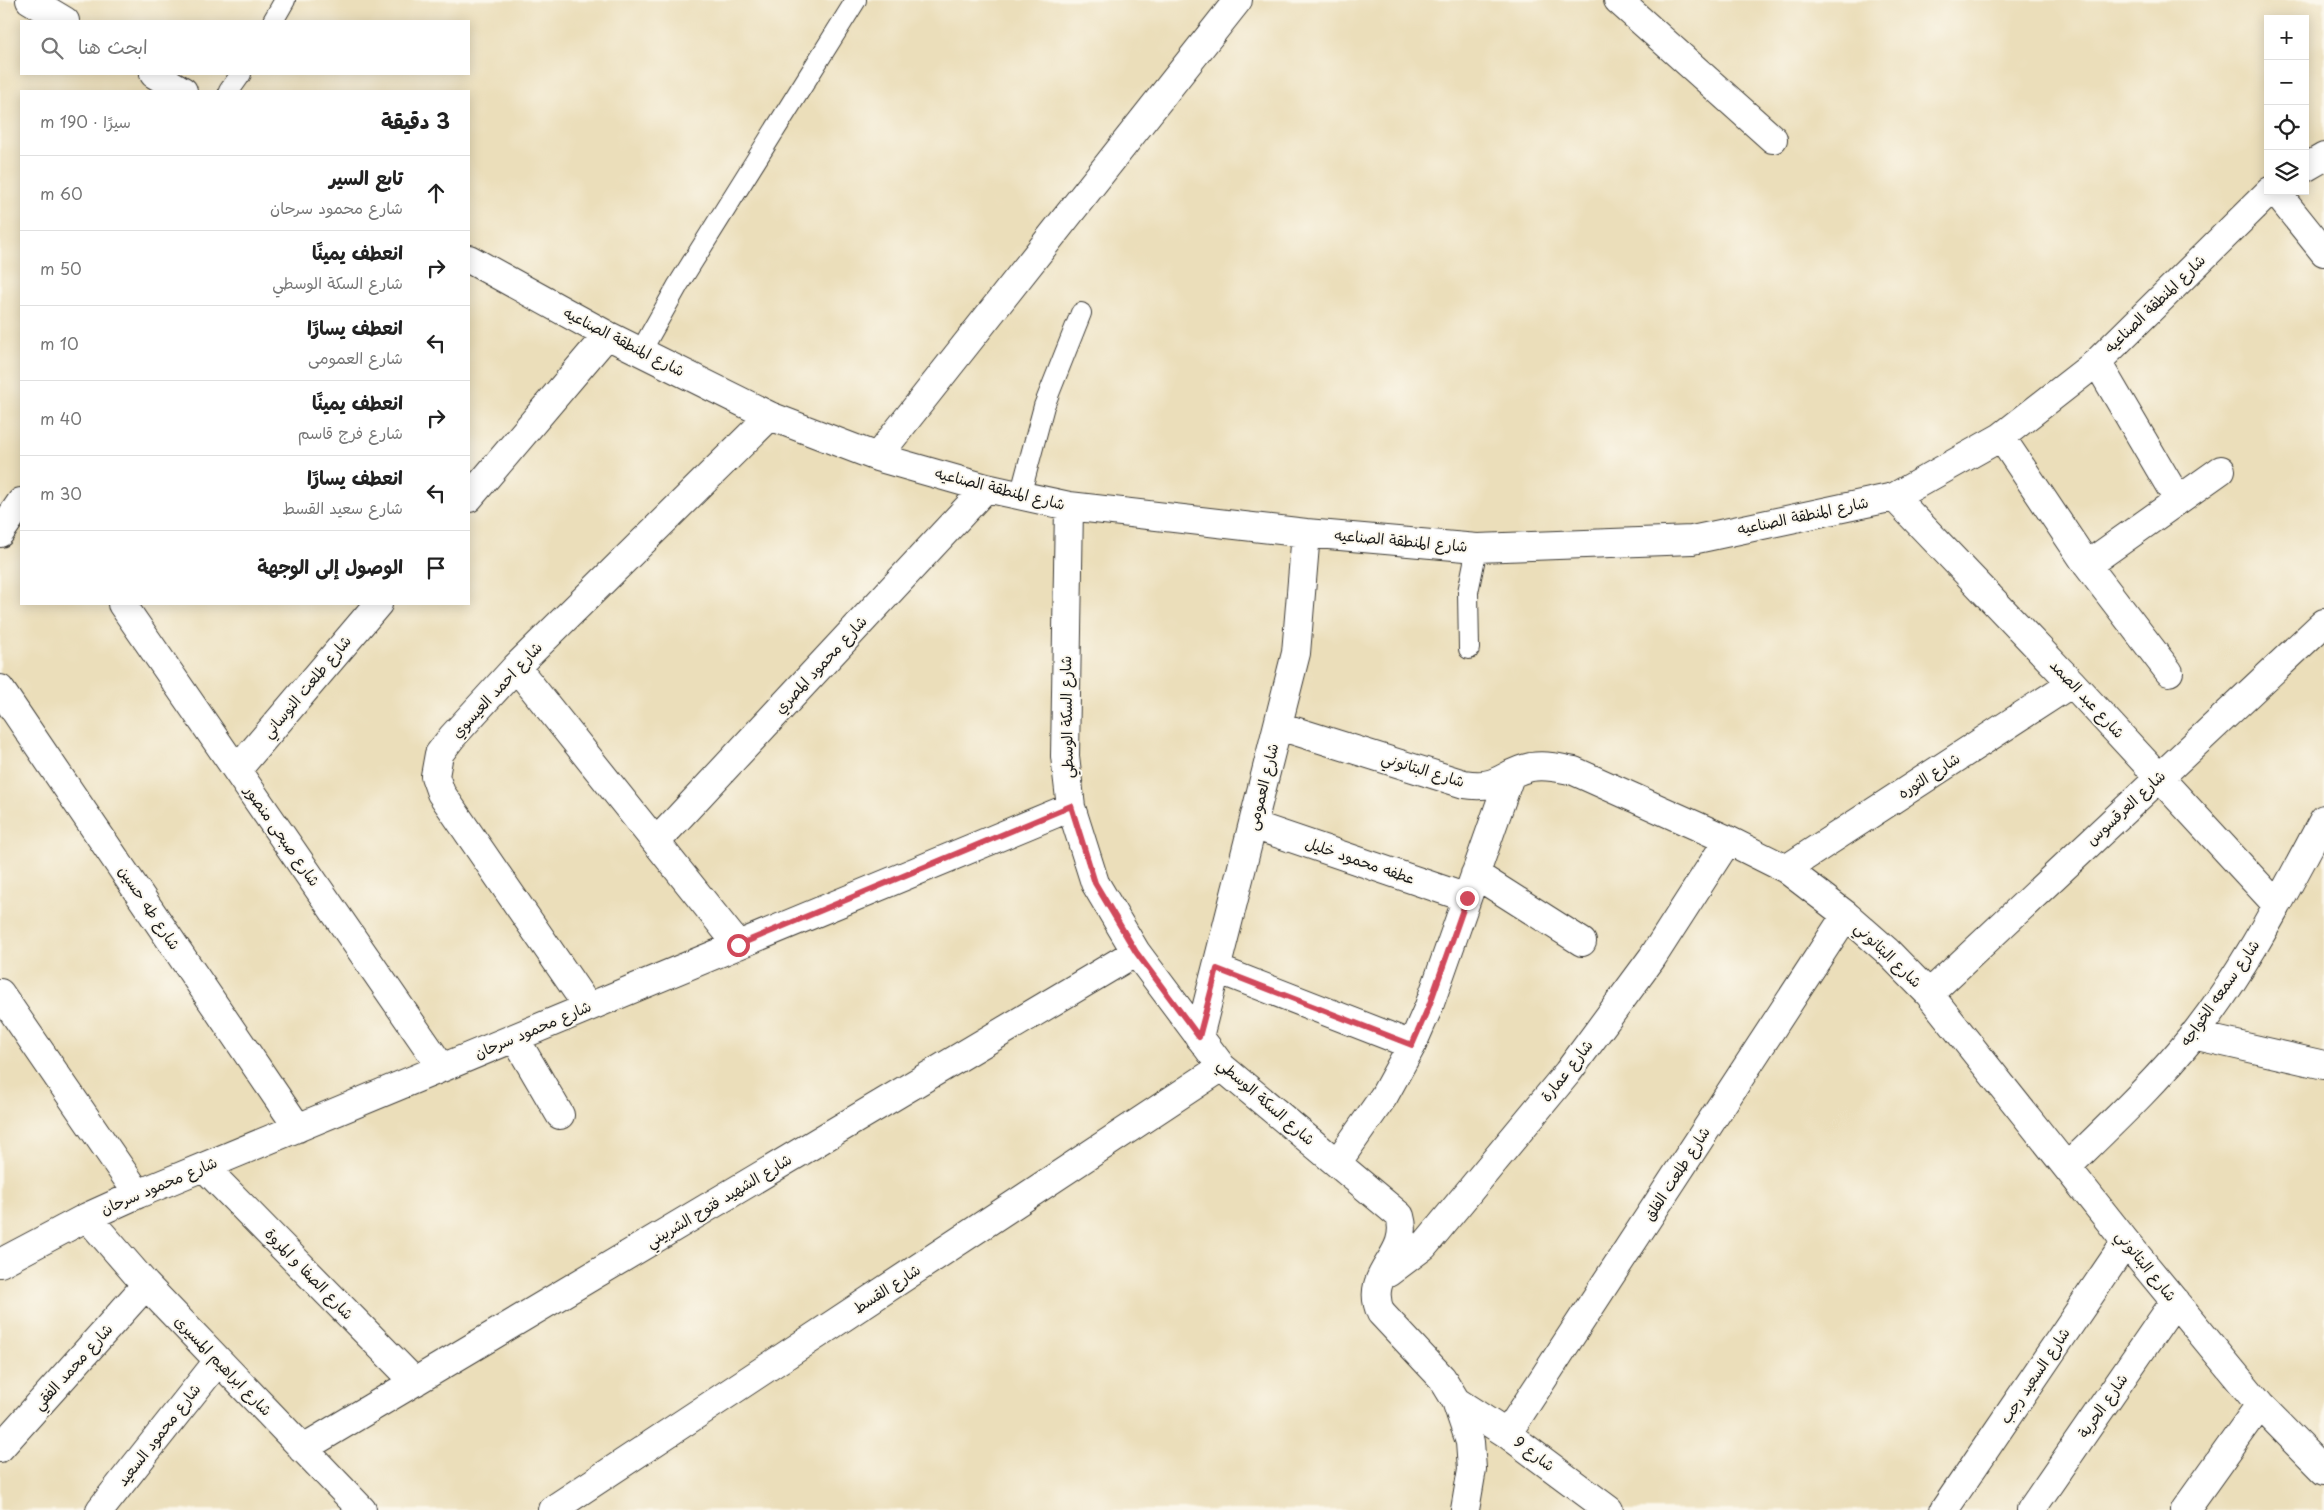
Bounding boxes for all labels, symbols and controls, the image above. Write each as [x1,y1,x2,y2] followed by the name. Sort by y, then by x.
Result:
[2264,15,2309,195] map controls
[2264,15,2309,60] button: +
[20,20,470,75] search box
[78,32,148,60] text: ابحث هنا
[38,34,66,62] icon: search
[2264,60,2309,105] button: −
[381,104,450,136] text: 3 دقيقة
[2264,105,2309,150] button: locate
[40,109,131,133] text: سيرًا · 190 m
[2264,150,2309,195] button: layers
[329,163,403,191] text: تابع السير
[422,179,450,207] icon: ahead
[40,181,83,205] text: 60 m
[270,195,403,219] text: شارع محمود سرحان
[312,238,403,266] text: انعطف يمينًا
[2098,248,2210,358] street label: شارع المنطقة الصناعيه
[422,254,450,282] icon: right
[40,256,82,280] text: 50 m
[272,270,403,294] text: شارع السكة الوسطي
[560,300,689,381] street label: شارع المنطقة الصناعيه
[307,313,403,341] text: انعطف يسارًا
[422,329,450,357] icon: left
[40,331,79,355] text: 10 m
[308,345,403,369] text: شارع العمومى
[312,388,403,416] text: انعطف يمينًا
[422,404,450,432] icon: right
[40,406,82,430] text: 40 m
[298,420,403,444] text: شارع فرج قاسم
[933,460,1068,515] street label: شارع المنطقة الصناعيه
[307,463,403,491] text: انعطف يسارًا
[422,479,450,507] icon: left
[40,481,82,505] text: 30 m
[1735,489,1870,540] street label: شارع المنطقة الصناعيه
[282,495,403,519] text: شارع سعيد القسط
[1334,522,1469,557] street label: شارع المنطقة الصناعيه
[257,552,403,580] text: الوصول إلى الوجهة
[422,554,450,582] icon: arrive
[768,610,872,719] street label: شارع محمود المصري
[256,629,358,745] street label: شارع طلعت النوساني
[445,636,547,743] street label: شارع احمد العيسوي
[2045,653,2131,743] street label: شارع عبد الصمد
[1053,655,1081,779] street label: شارع السكة الوسطي
[1240,741,1283,833] street label: شارع العمومى
[1378,745,1468,795] street label: شارع البتانوني
[1892,746,1964,804] street label: شارع الثوره
[2080,764,2170,850] street label: شارع العرقسوس
[239,779,327,890] street label: شارع صبحى منصور
[1303,830,1418,889] street label: عطفه محمود خليل
[114,860,187,954] street label: شارع طه حسين
[1456,887,1479,910] route end
[1848,916,1928,994] street label: شارع البتانوني
[727,934,750,957] route start
[2173,934,2264,1050] street label: شارع سمعه الخواجه
[471,994,594,1064] street label: شارع محمود سرحان
[1534,1034,1598,1106] street label: شارع عمارة
[1211,1052,1321,1152] street label: شارع السكة الوسطي
[1637,1122,1715,1225] street label: شارع طلعت الفلق
[641,1147,797,1255] street label: شارع الشهيد فتوح الشربيني
[97,1150,220,1220] street label: شارع محمود سرحان
[260,1222,360,1324] street label: شارع الصفا و المروة
[2109,1224,2183,1308] street label: شارع البتانوني
[848,1257,925,1318] street label: شارع القسط
[169,1309,278,1422] street label: شارع ابراهيم المسيرى
[27,1318,119,1416] street label: شارع محمد الفقي
[1993,1322,2075,1428] street label: شارع السعيد رجب
[2071,1368,2132,1442] street label: شارع الحرية
[110,1378,205,1490] street label: شارع محمود السعيد
[1510,1430,1560,1476] street label: شارع 9

